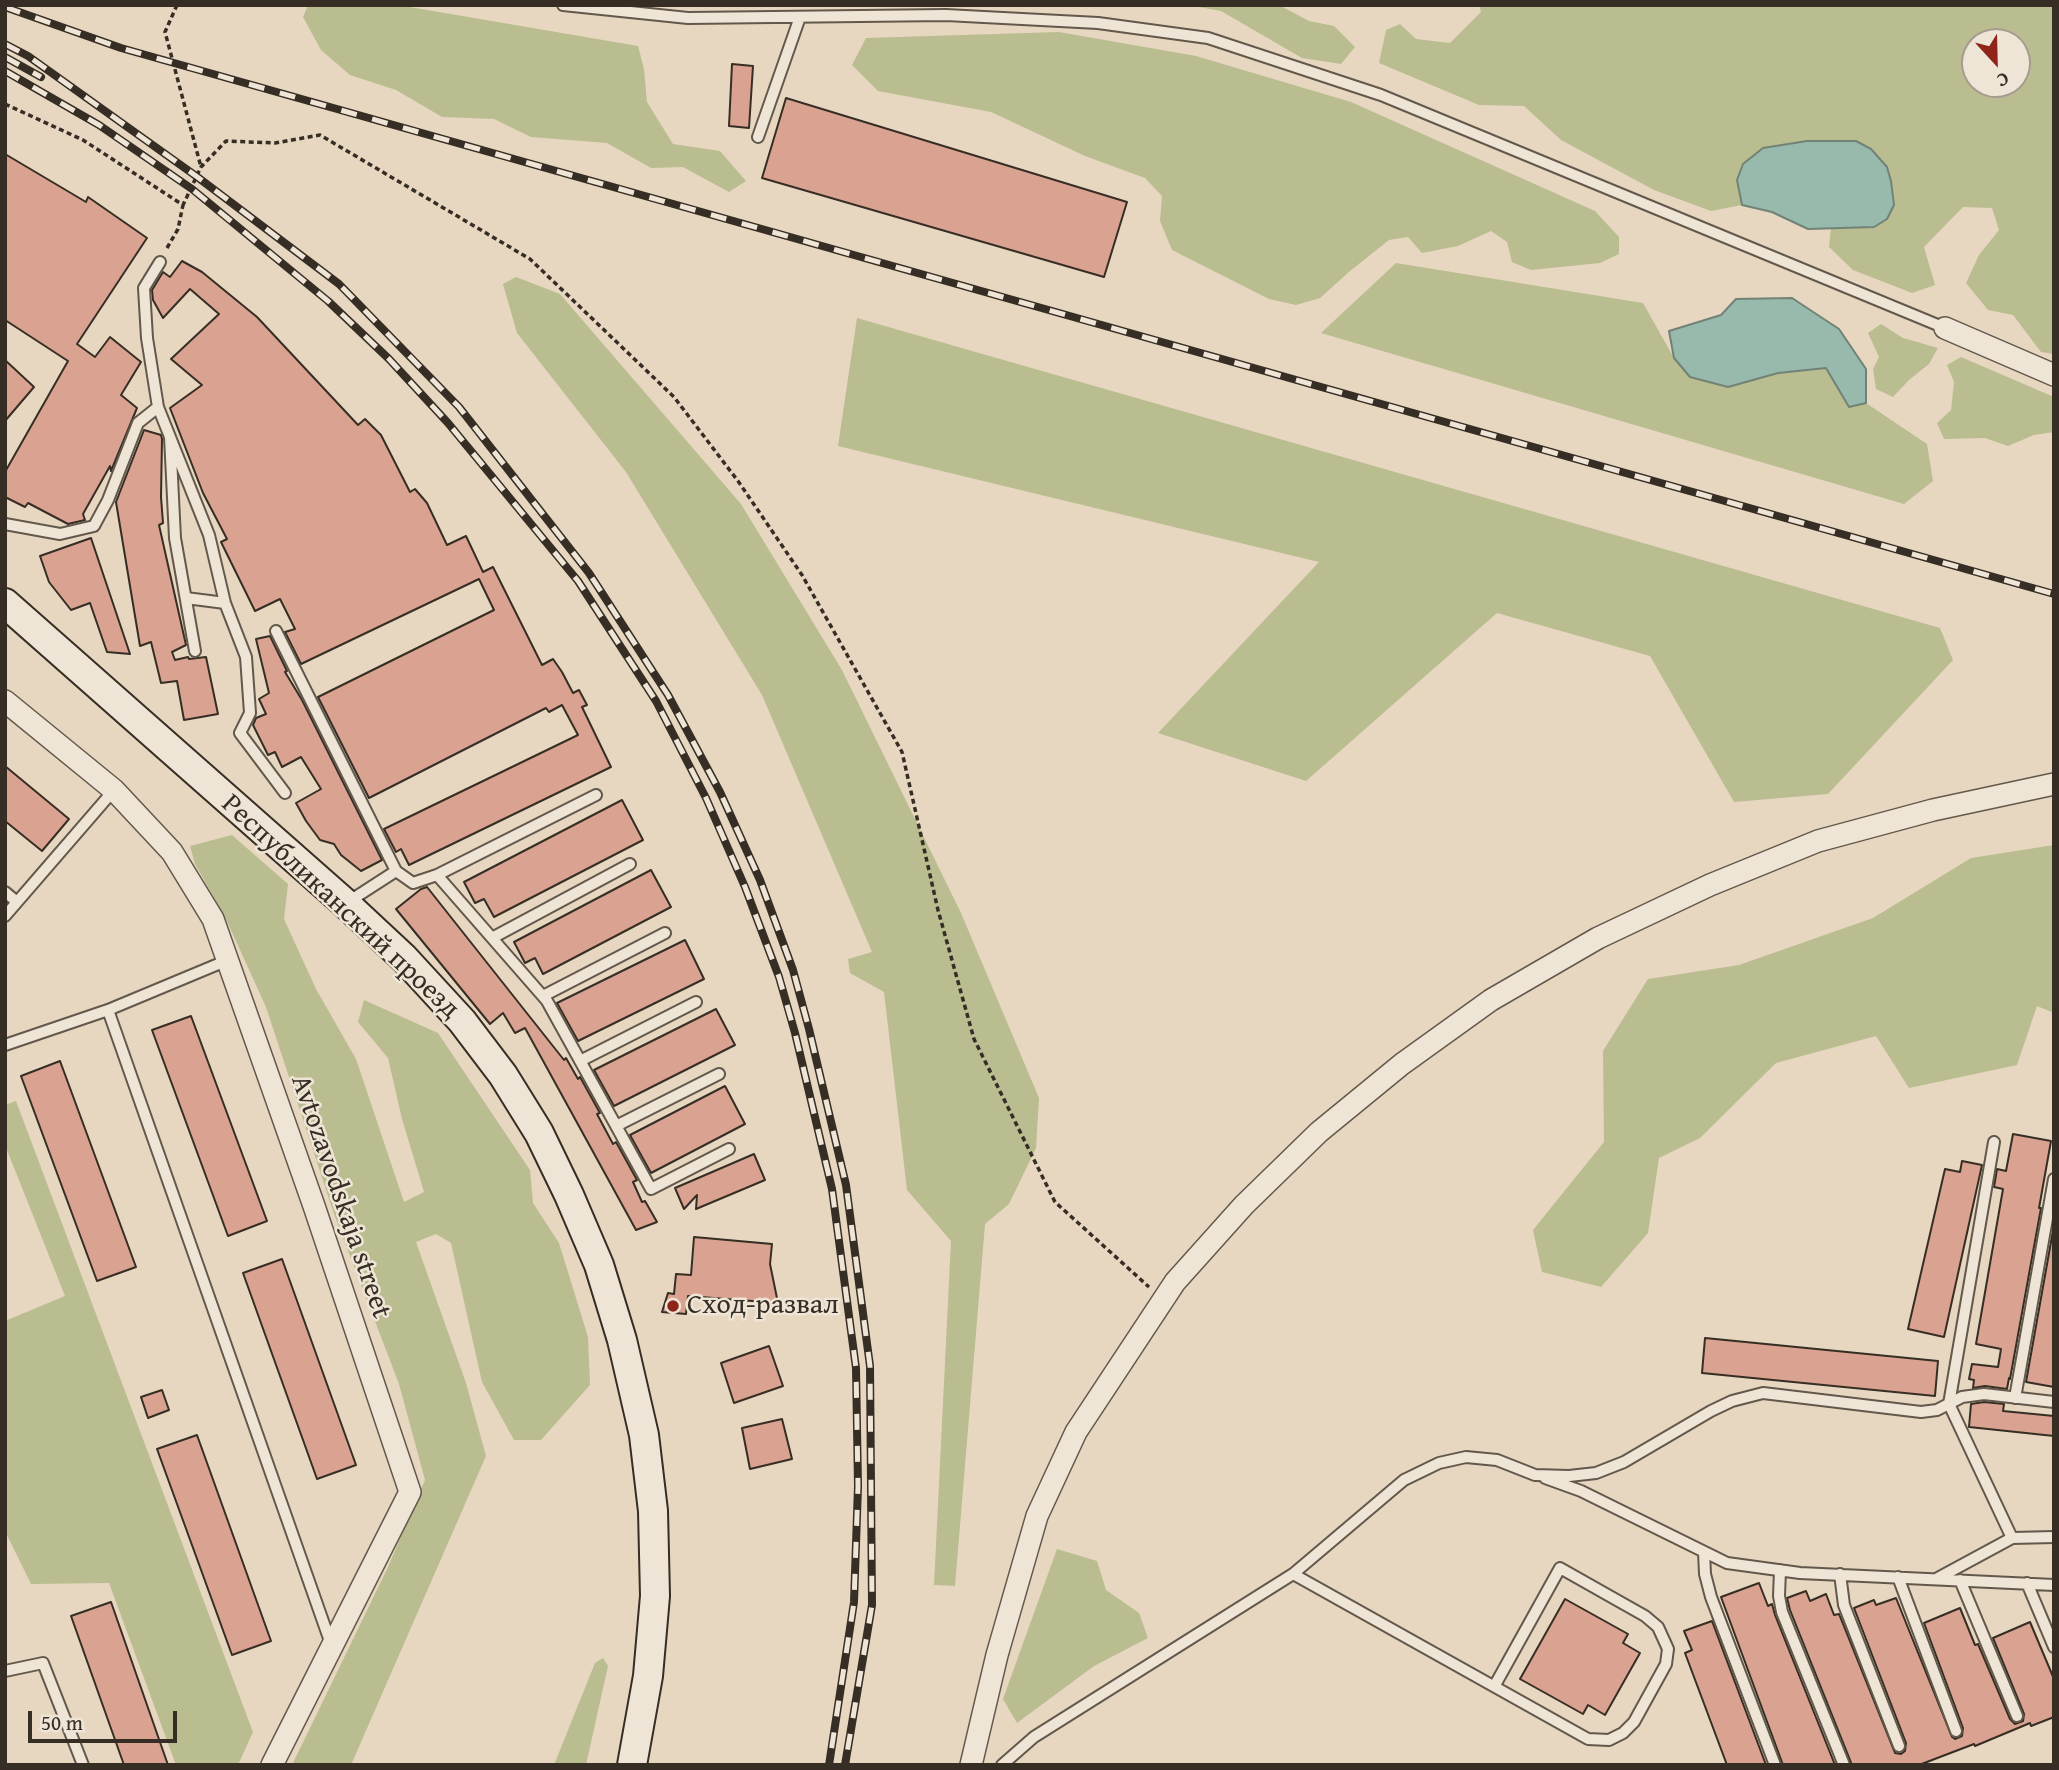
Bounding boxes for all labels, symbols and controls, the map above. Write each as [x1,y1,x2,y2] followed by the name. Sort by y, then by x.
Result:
[1961,28,2031,98] north arrow
[1993,66,2013,96] text: С
[214,788,466,1026] street label: Республиканский проезд
[283,1071,397,1323] street label: Avtozavodskaja street
[687,1289,839,1323] place label: Сход-развал
[665,1298,681,1314] marker: Сход-развал
[32,1696,180,1740] scale bar
[41,1707,83,1738] text: 50 m

